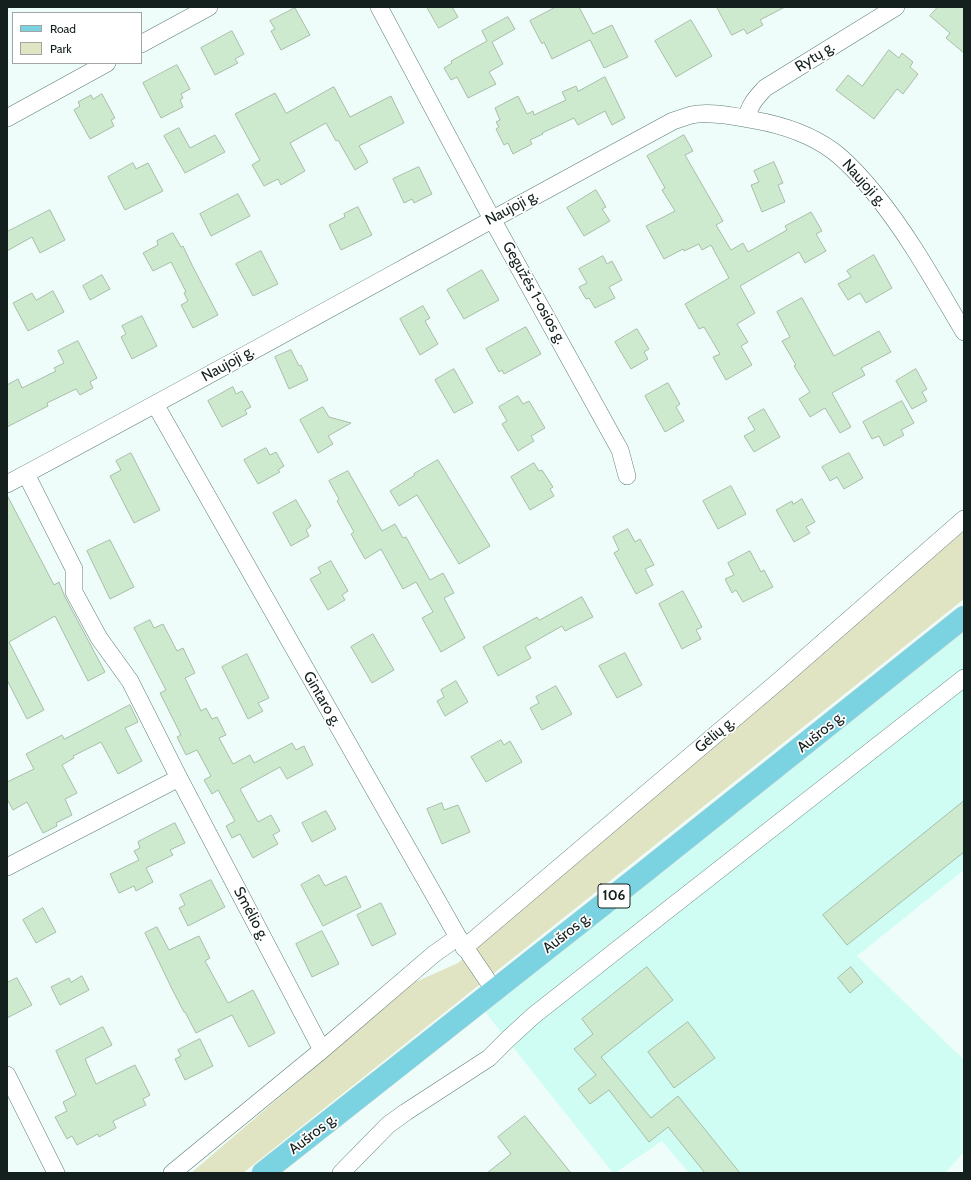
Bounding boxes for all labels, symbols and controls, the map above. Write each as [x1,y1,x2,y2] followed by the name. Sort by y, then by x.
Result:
[12,12,142,64] legend
[50,21,76,36] text: Road
[792,38,838,76] street label: Rytų g.
[50,41,72,56] text: Park
[838,156,890,210] street label: Naujoji g.
[483,187,541,229] street label: Naujoji g.
[498,238,570,348] street label: Gegužės 1-osios g.
[199,342,257,386] street label: Naujoji g.
[299,668,345,730] street label: Gintaro g.
[794,707,848,757] street label: Aušros g.
[691,713,739,757] street label: Gėlių g.
[229,884,273,944] street label: Smėlio g.
[598,884,630,908] road number: 106
[539,909,595,957] street label: Aušros g.
[285,1110,341,1158] street label: Aušros g.

